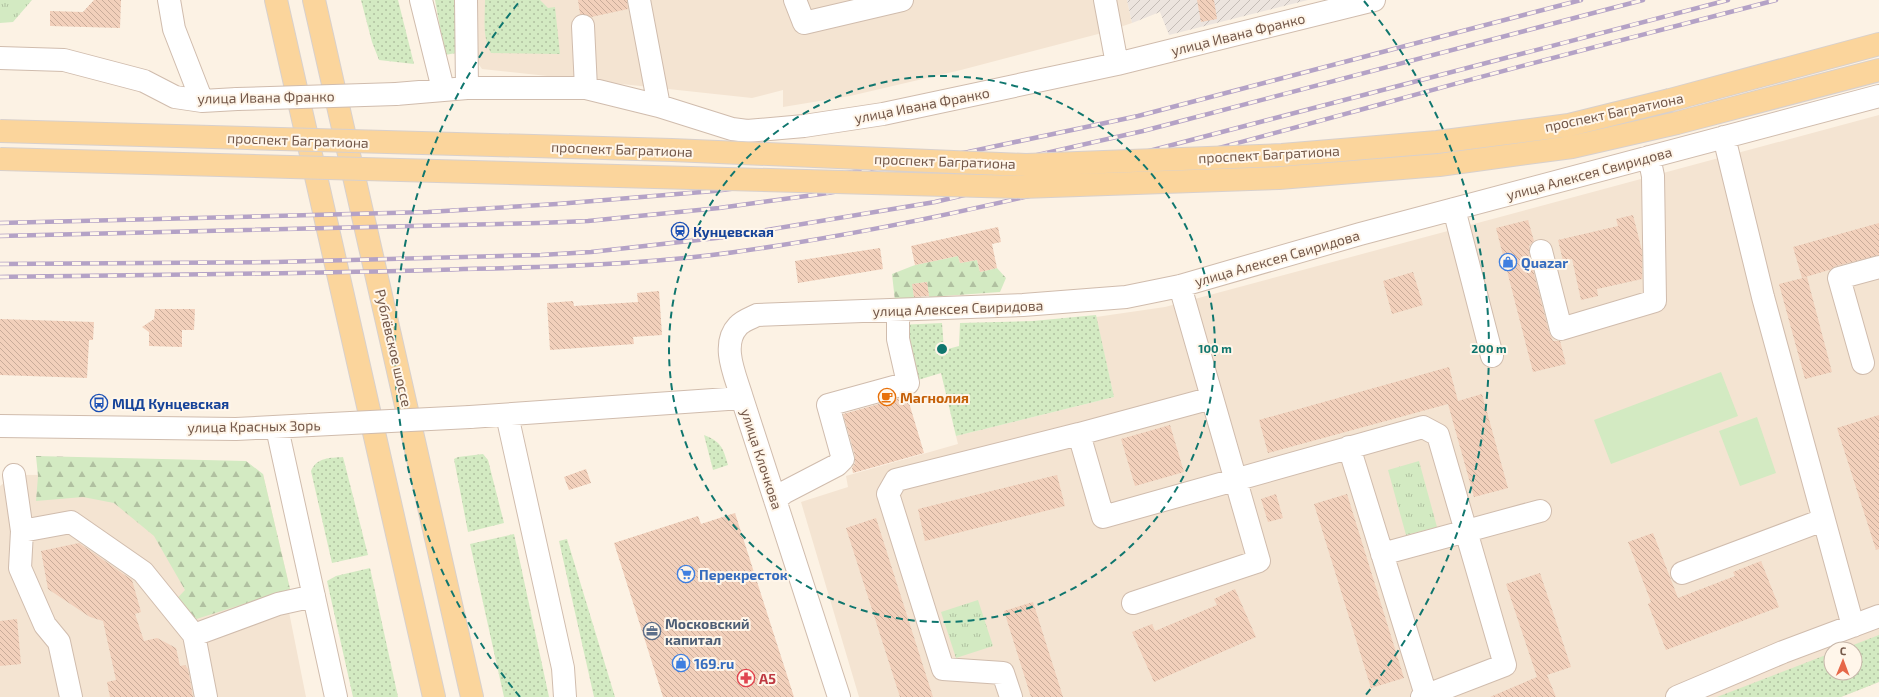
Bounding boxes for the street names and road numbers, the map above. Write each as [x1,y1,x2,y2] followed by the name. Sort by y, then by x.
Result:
[1169,9,1307,59] street label: улица Ивана Франко
[853,84,991,126] street label: улица Ивана Франко
[197,87,335,107] street label: улица Ивана Франко
[1543,89,1685,135] street label: проспект Багратиона
[227,129,369,151] street label: проспект Багратиона
[551,138,693,160] street label: проспект Багратиона
[1198,142,1340,166] street label: проспект Багратиона
[1504,143,1674,203] street label: улица Алексея Свиридова
[874,150,1016,172] street label: проспект Багратиона
[1193,226,1361,290] street label: улица Алексея Свиридова
[372,287,416,409] street label: Рублёвское шоссе
[872,297,1044,319] street label: улица Алексея Свиридова
[738,407,786,511] street label: улица Клочкова
[187,416,321,436] street label: улица Красных Зорь

